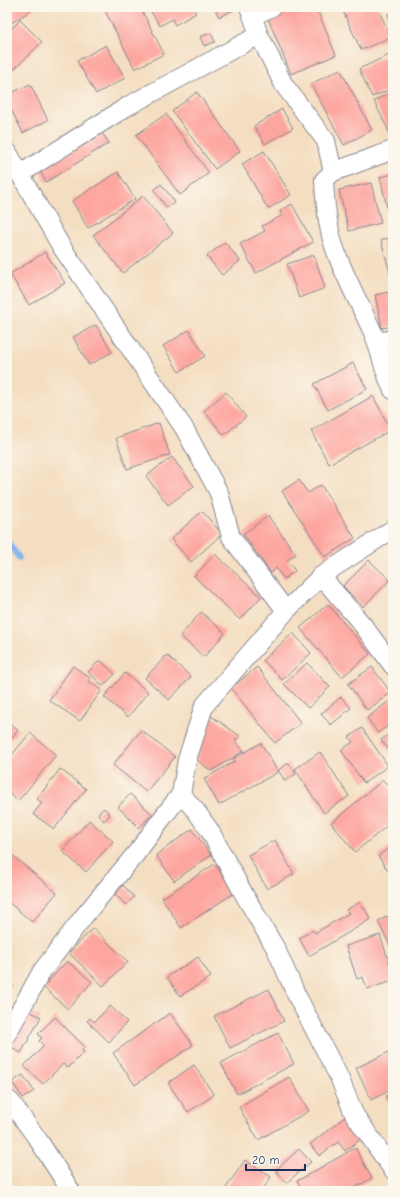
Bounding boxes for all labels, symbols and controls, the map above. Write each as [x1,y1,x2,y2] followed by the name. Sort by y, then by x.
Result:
[246,1146,305,1172] scale bar
[252,1153,280,1167] text: 20 m

